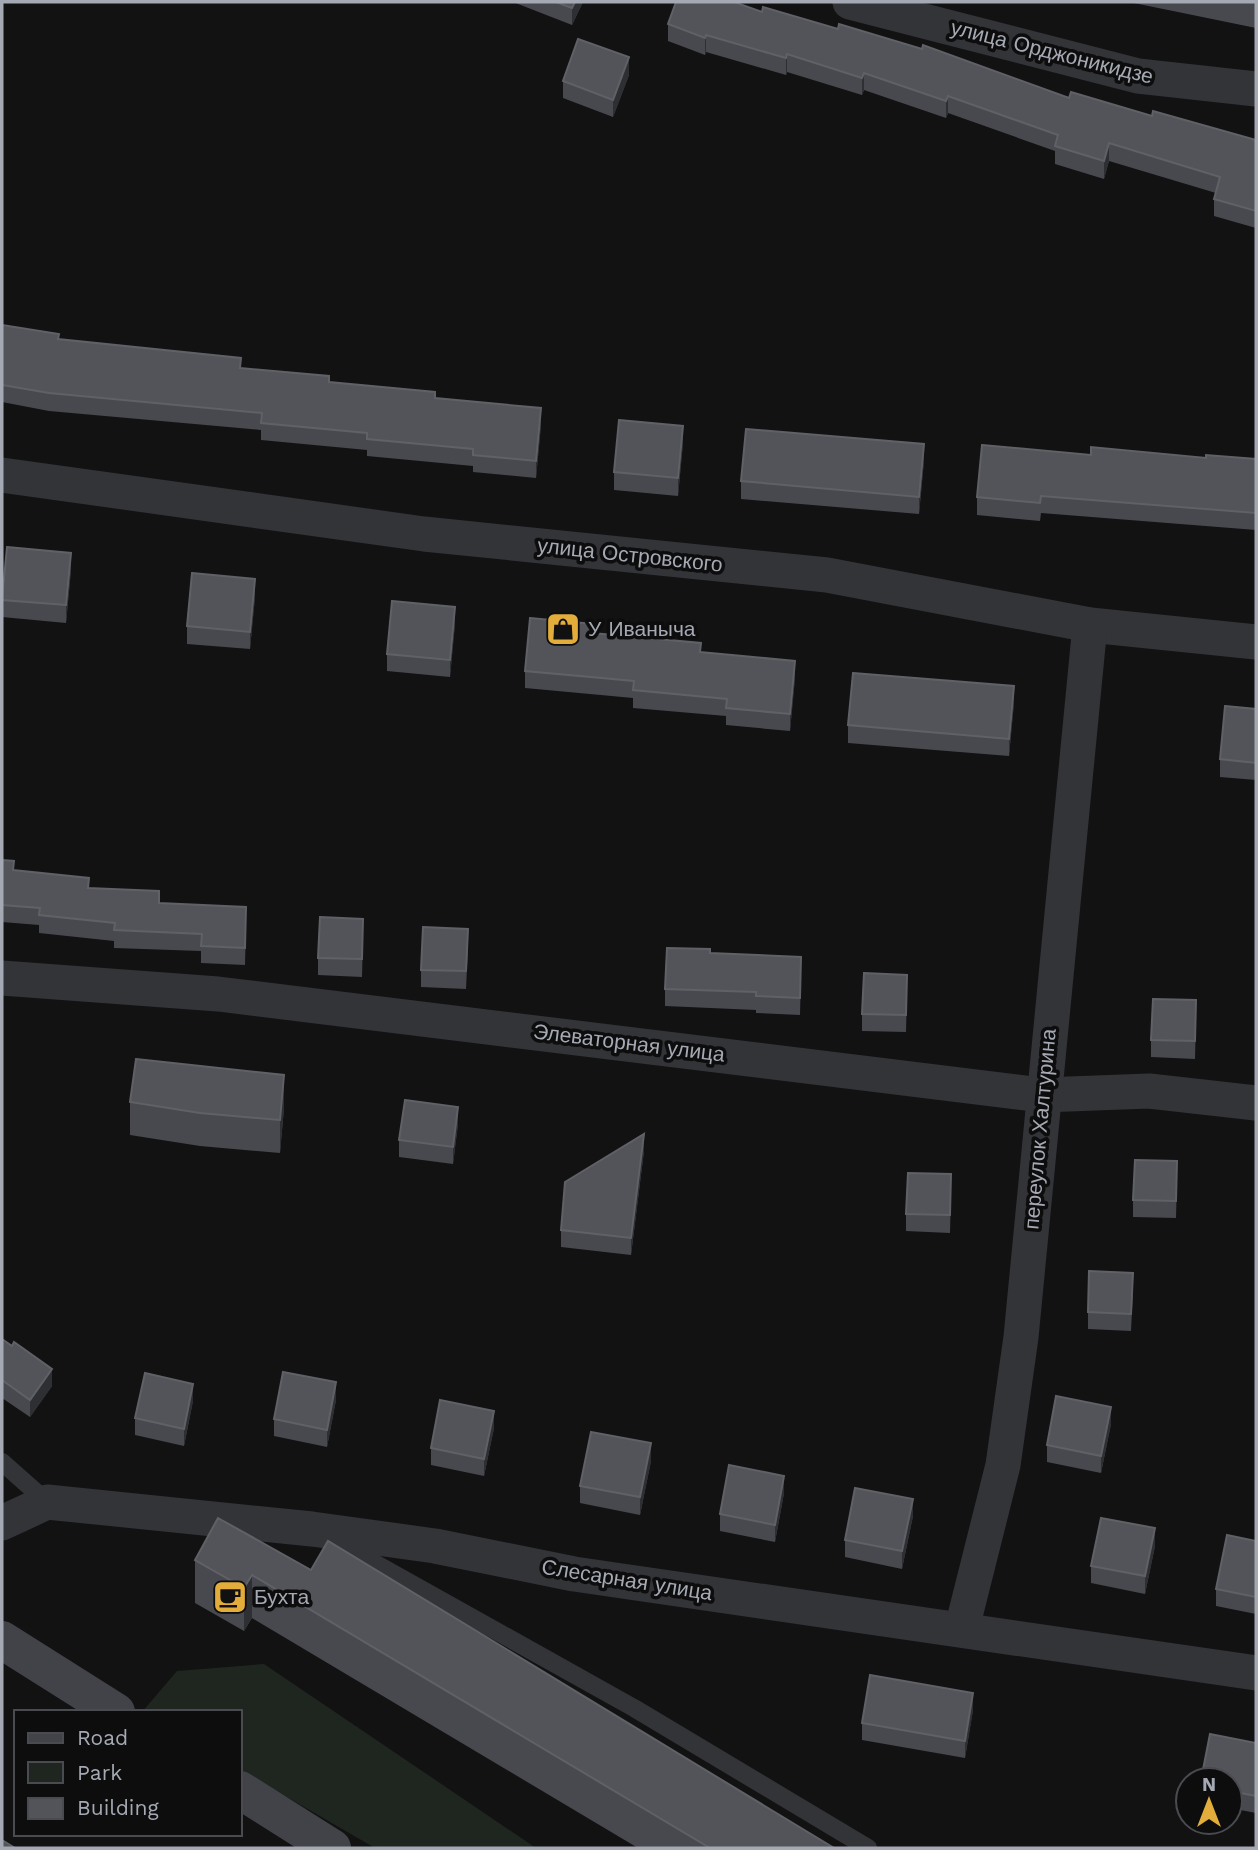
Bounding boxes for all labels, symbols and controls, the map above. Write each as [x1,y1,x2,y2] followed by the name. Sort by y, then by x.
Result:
[948,14,1156,89] street label: улица Орджоникидзе
[536,532,724,577] street label: улица Островского
[544,610,582,648] shop icon: У Иваныча
[588,616,696,641] place label: У Иваныча
[532,1018,727,1067] street label: Элеваторная улица
[1018,1027,1061,1230] street label: переулок Халтурина
[540,1554,715,1605] street label: Слесарная улица
[211,1578,249,1616] cafe icon: Бухта
[254,1584,309,1609] place label: Бухта
[14,1710,242,1836] legend
[77,1725,128,1750] text: Road
[77,1760,122,1785] text: Park
[1174,1766,1244,1836] north arrow
[1202,1773,1216,1796] text: N
[77,1795,159,1820] text: Building

